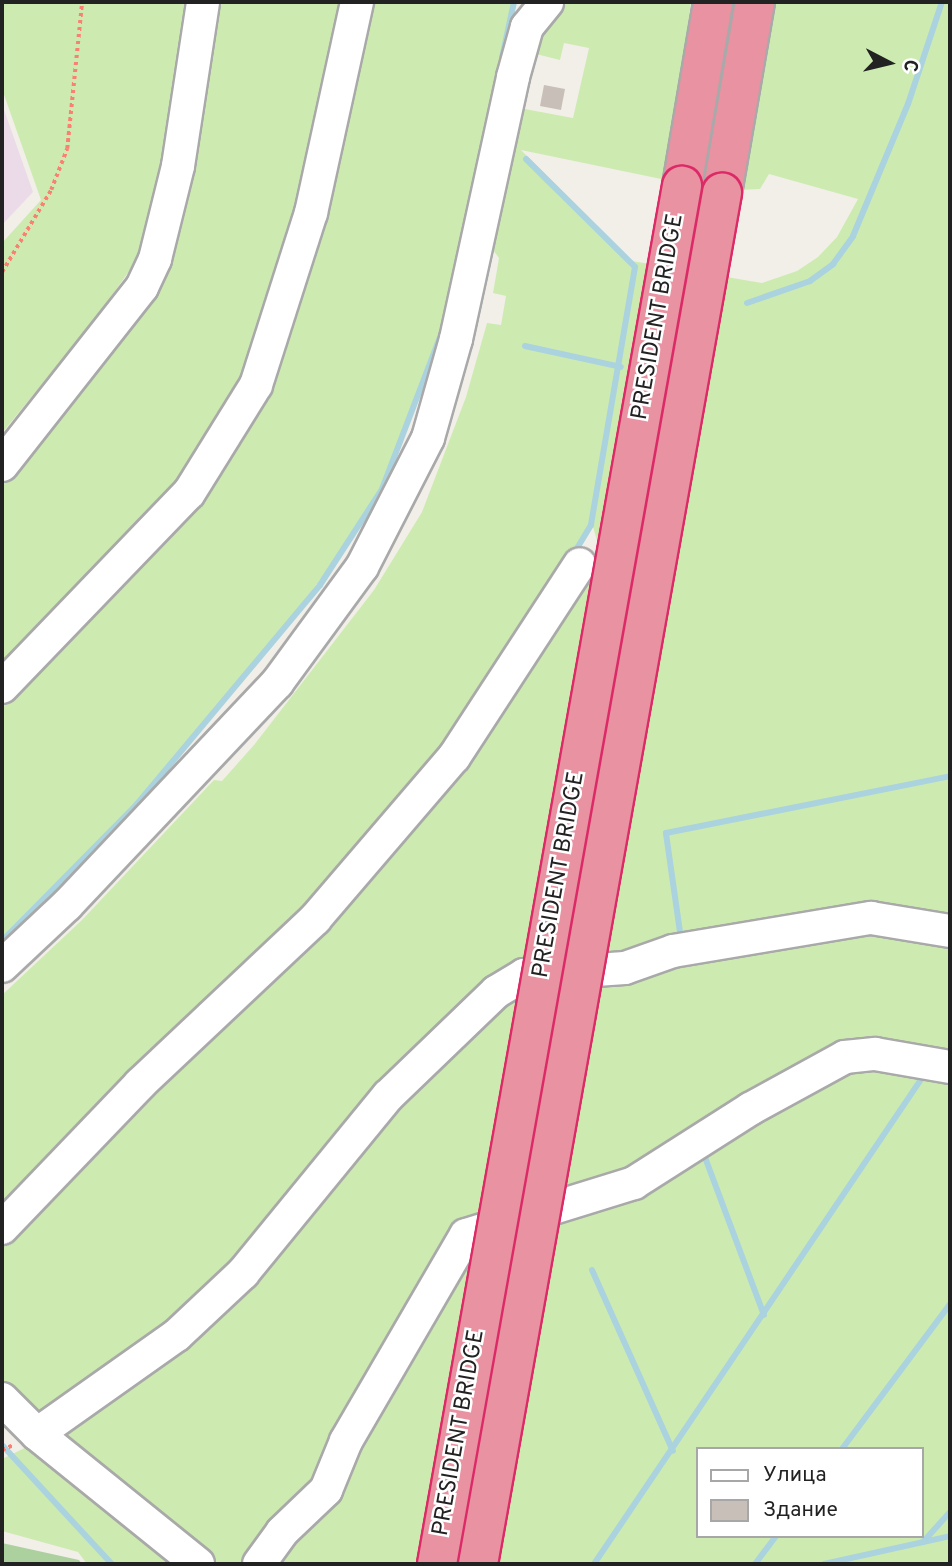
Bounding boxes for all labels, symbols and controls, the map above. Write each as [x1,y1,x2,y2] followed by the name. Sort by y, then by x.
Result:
[854,28,924,98] north arrow
[897,58,922,73] text: С
[627,211,691,423] street label: PRESIDENT BRIDGE
[528,769,592,981] street label: PRESIDENT BRIDGE
[428,1327,492,1539] street label: PRESIDENT BRIDGE
[696,1447,924,1538] legend
[763,1462,827,1489] text: Улица
[763,1497,838,1524] text: Здание

